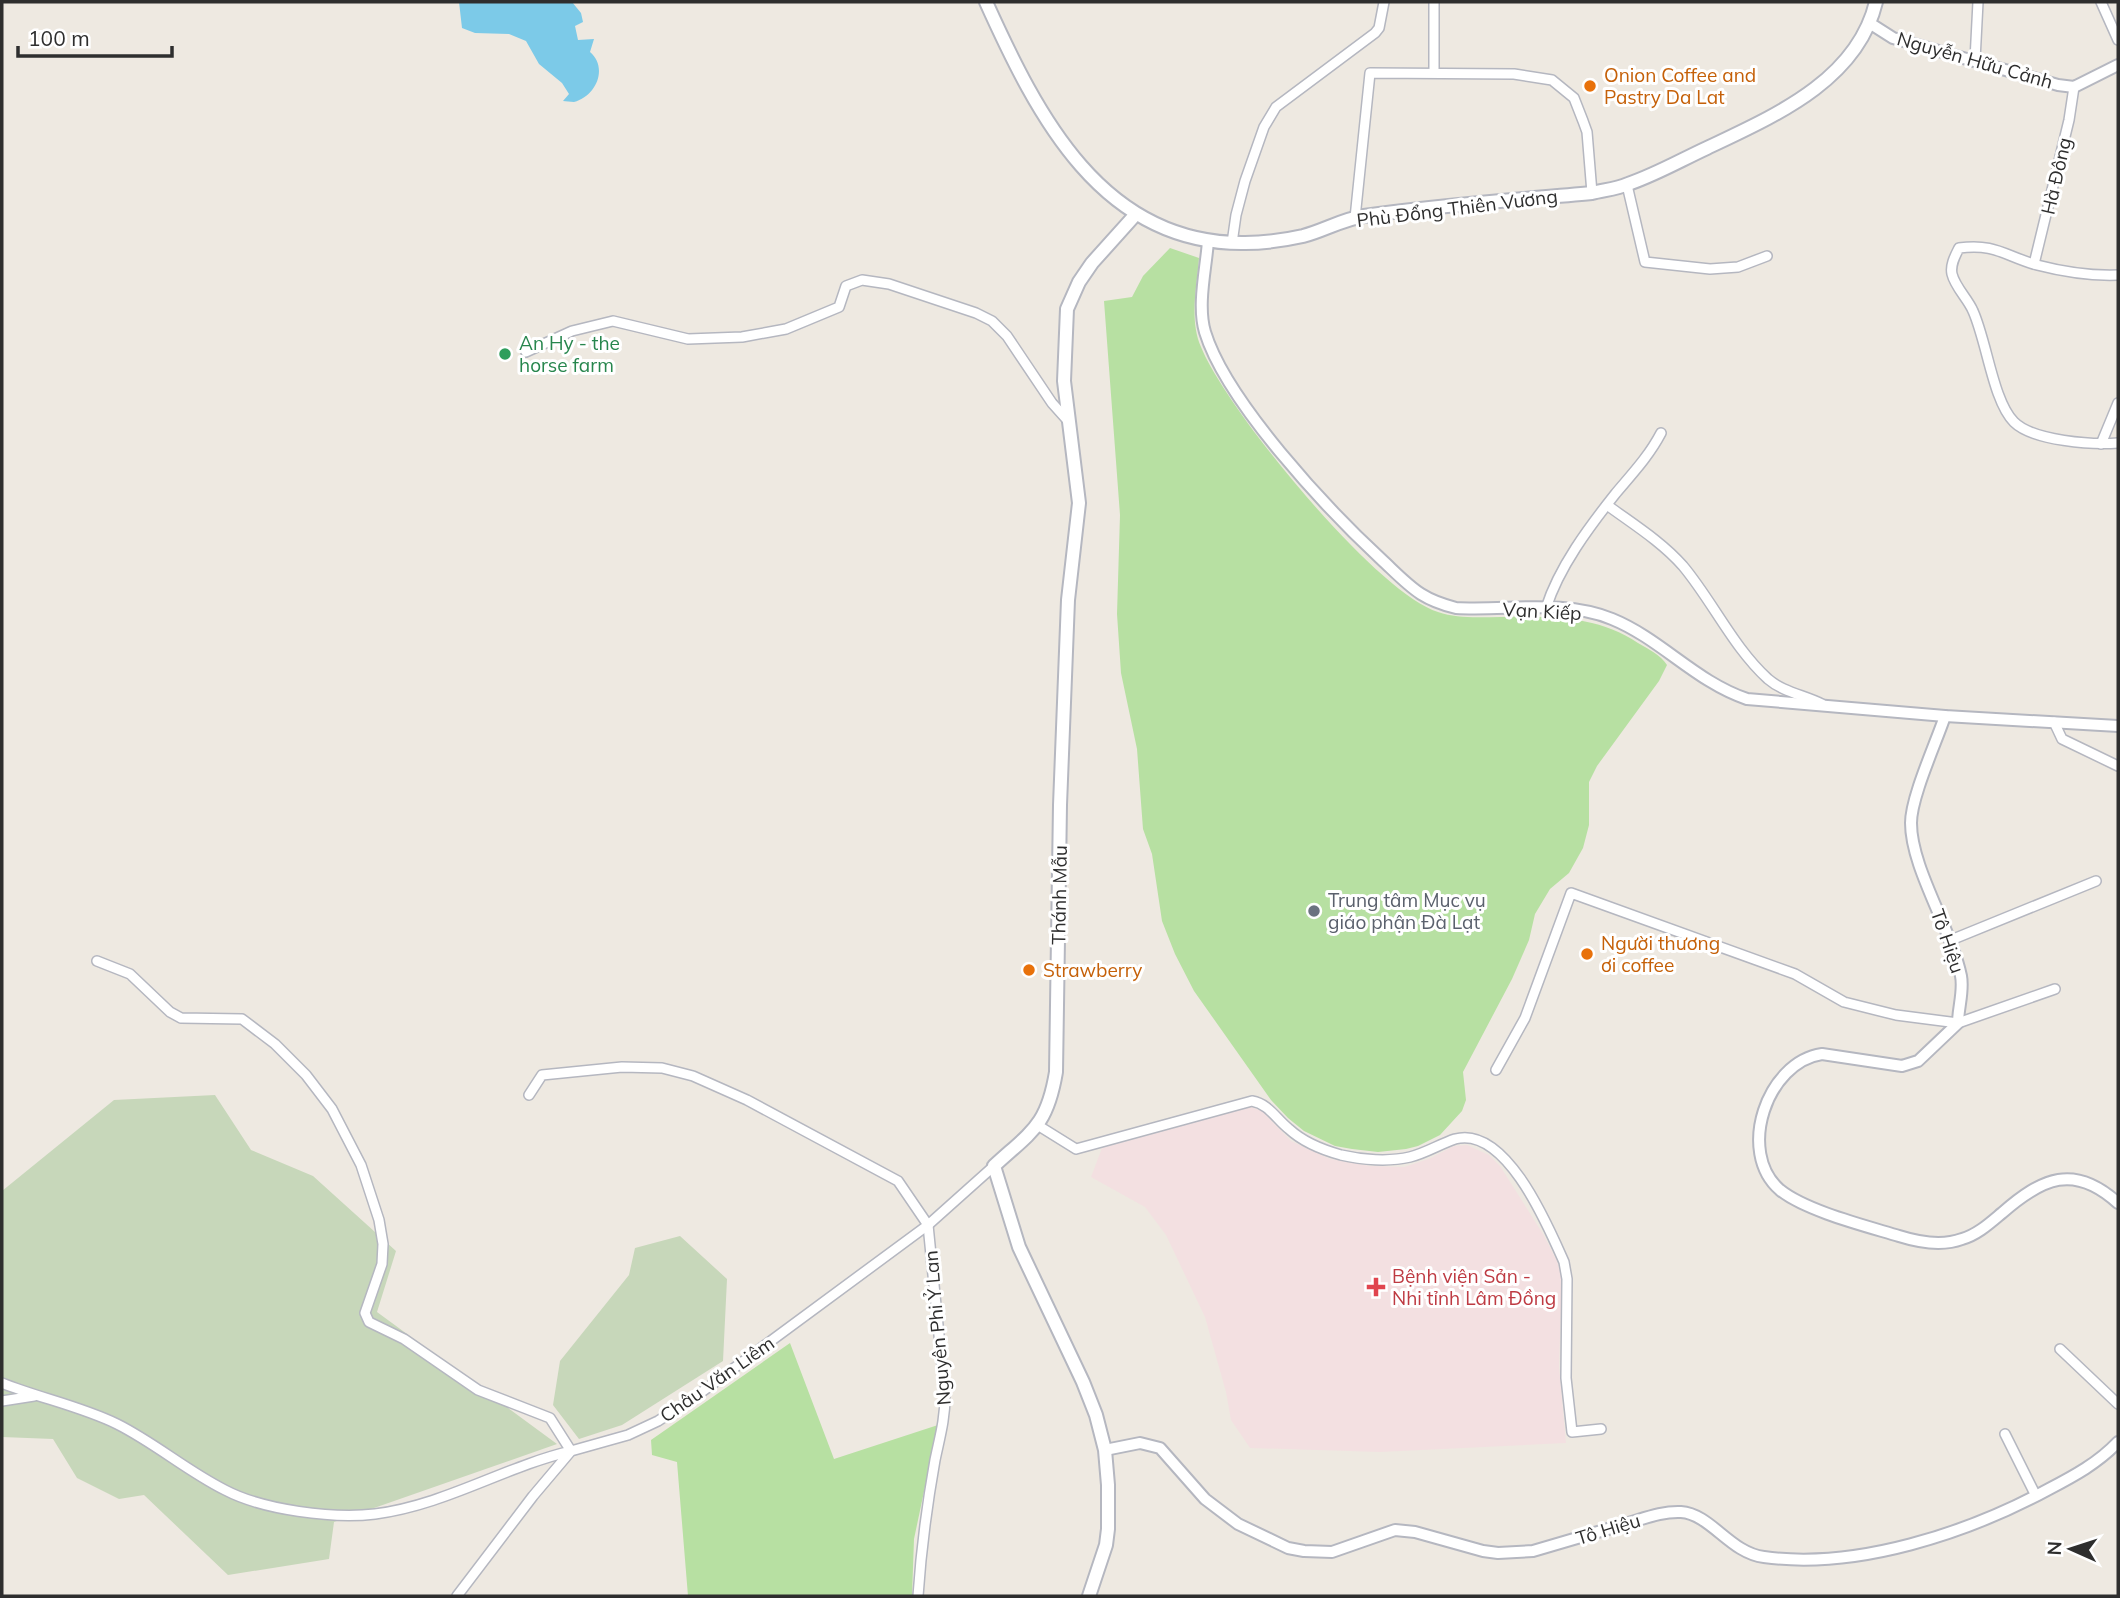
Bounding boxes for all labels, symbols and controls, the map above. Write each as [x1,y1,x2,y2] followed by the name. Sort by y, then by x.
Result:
[18,14,172,58] scale bar
[28,25,90,51] text: 100 m
[1894,26,2056,94] street label: Nguyễn Hữu Cảnh
[1604,63,1756,109] place label: Onion Coffee and Pastry Da Lat
[1582,78,1598,94] marker: Onion Coffee and Pastry Da Lat
[2035,135,2077,217] street label: Hà Đông
[1355,184,1559,232] street label: Phù Đổng Thiên Vương
[519,331,620,377] place label: An Hy - the horse farm
[497,346,513,362] marker: An Hy - the horse farm
[1502,597,1582,625] street label: Vạn Kiếp
[1046,845,1072,945] street label: Thánh Mẫu
[1328,888,1486,934] place label: Trung tâm Mục vụ giáo phận Đà Lạt
[1306,903,1322,919] marker: Trung tâm Mục vụ giáo phận Đà Lạt
[1926,906,1970,976] street label: Tô Hiệu
[1601,931,1720,977] place label: Người thương ơi coffee
[1579,946,1595,962] marker: Người thương ơi coffee
[1043,958,1142,982] place label: Strawberry
[1021,962,1037,978] marker: Strawberry
[918,1250,956,1406] street label: Nguyên Phi Ỷ Lan
[1392,1264,1556,1310] place label: Bệnh viện Sản - Nhi tỉnh Lâm Đồng
[1366,1277,1386,1297] marker: Bệnh viện Sản - Nhi tỉnh Lâm Đồng
[655,1331,779,1427] street label: Châu Văn Liêm
[1573,1508,1643,1550] street label: Tô Hiệu
[2036,1514,2106,1584] north arrow
[2042,1540,2066,1556] text: N

